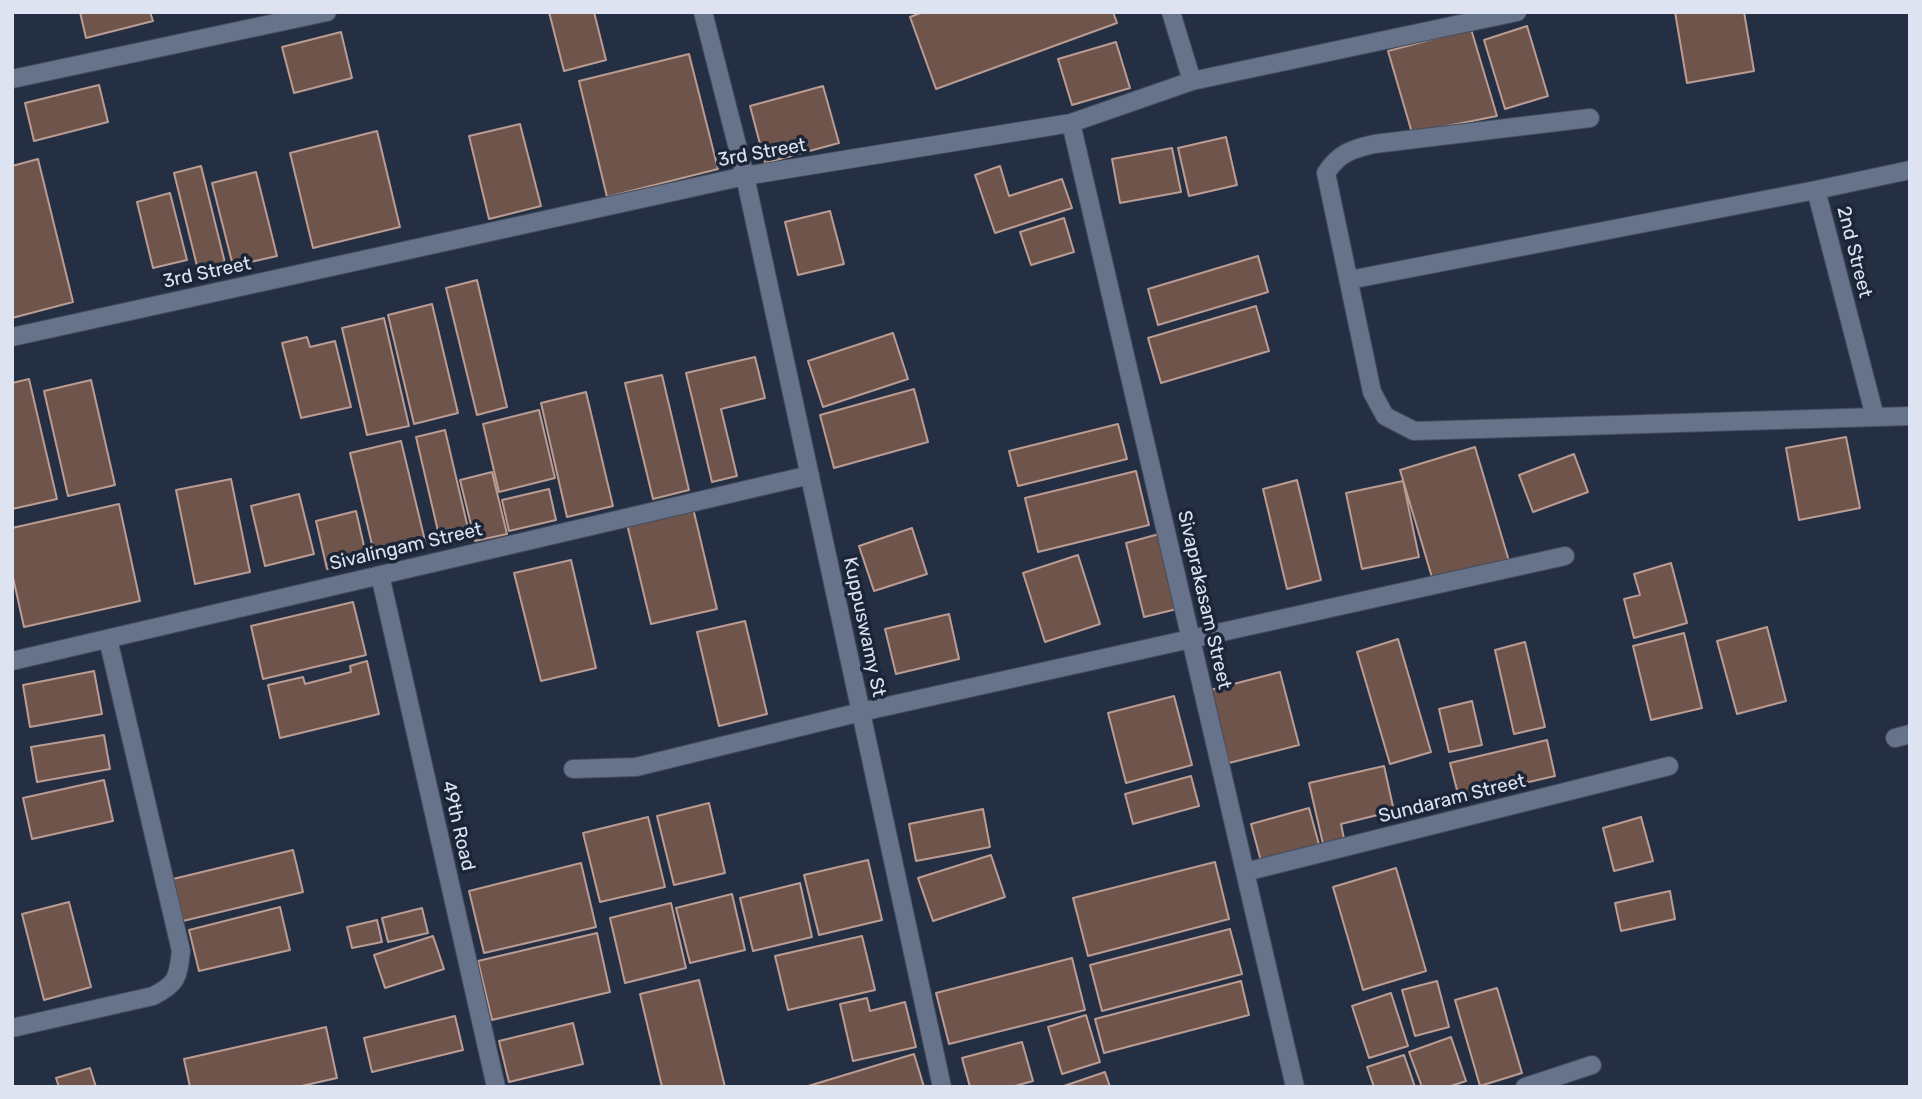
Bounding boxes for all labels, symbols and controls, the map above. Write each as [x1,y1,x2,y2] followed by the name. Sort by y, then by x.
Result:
[716,134,808,172] street label: 3rd Street
[1832,204,1876,300] street label: 2nd Street
[161,253,253,293] street label: 3rd Street
[1172,508,1236,692] street label: Sivaprakasam Street
[327,518,485,576] street label: Sivalingam Street
[838,555,890,699] street label: Kuppuswamy St
[1376,770,1528,828] street label: Sundaram Street
[437,779,479,873] street label: 49th Road

